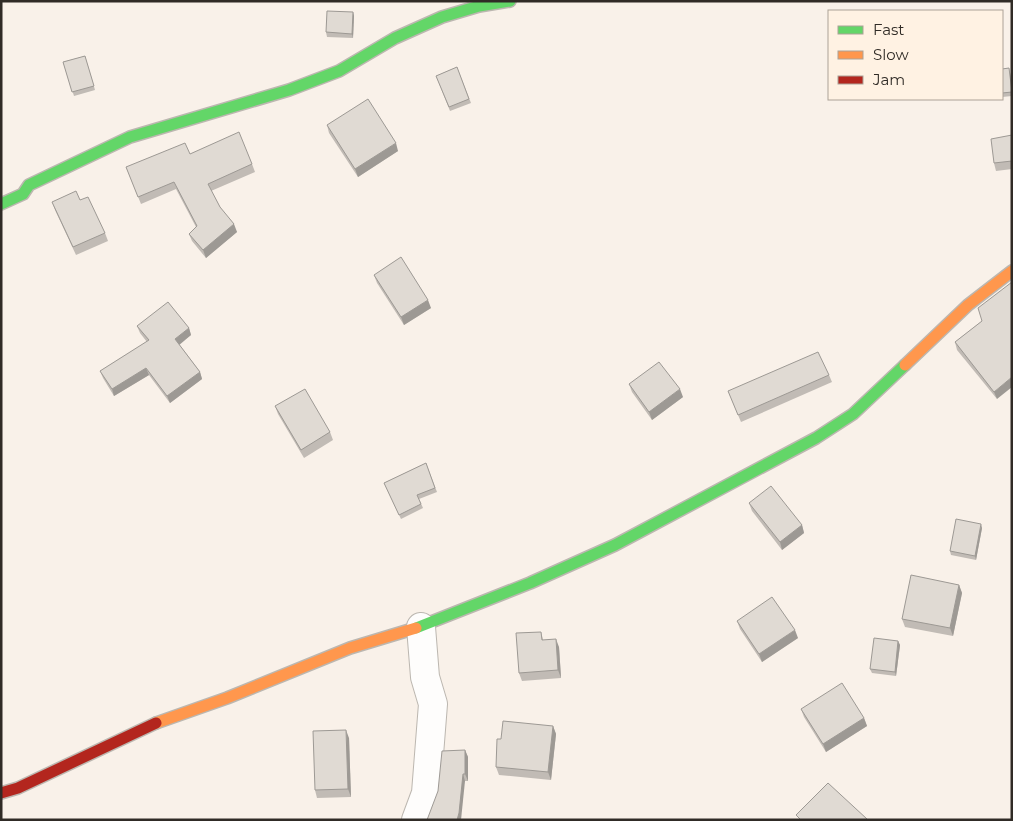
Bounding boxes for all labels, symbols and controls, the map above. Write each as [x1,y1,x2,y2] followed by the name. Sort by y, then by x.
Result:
[828,10,1003,100] legend
[873,20,904,39] text: Fast
[873,45,909,64] text: Slow
[872,70,905,89] text: Jam

